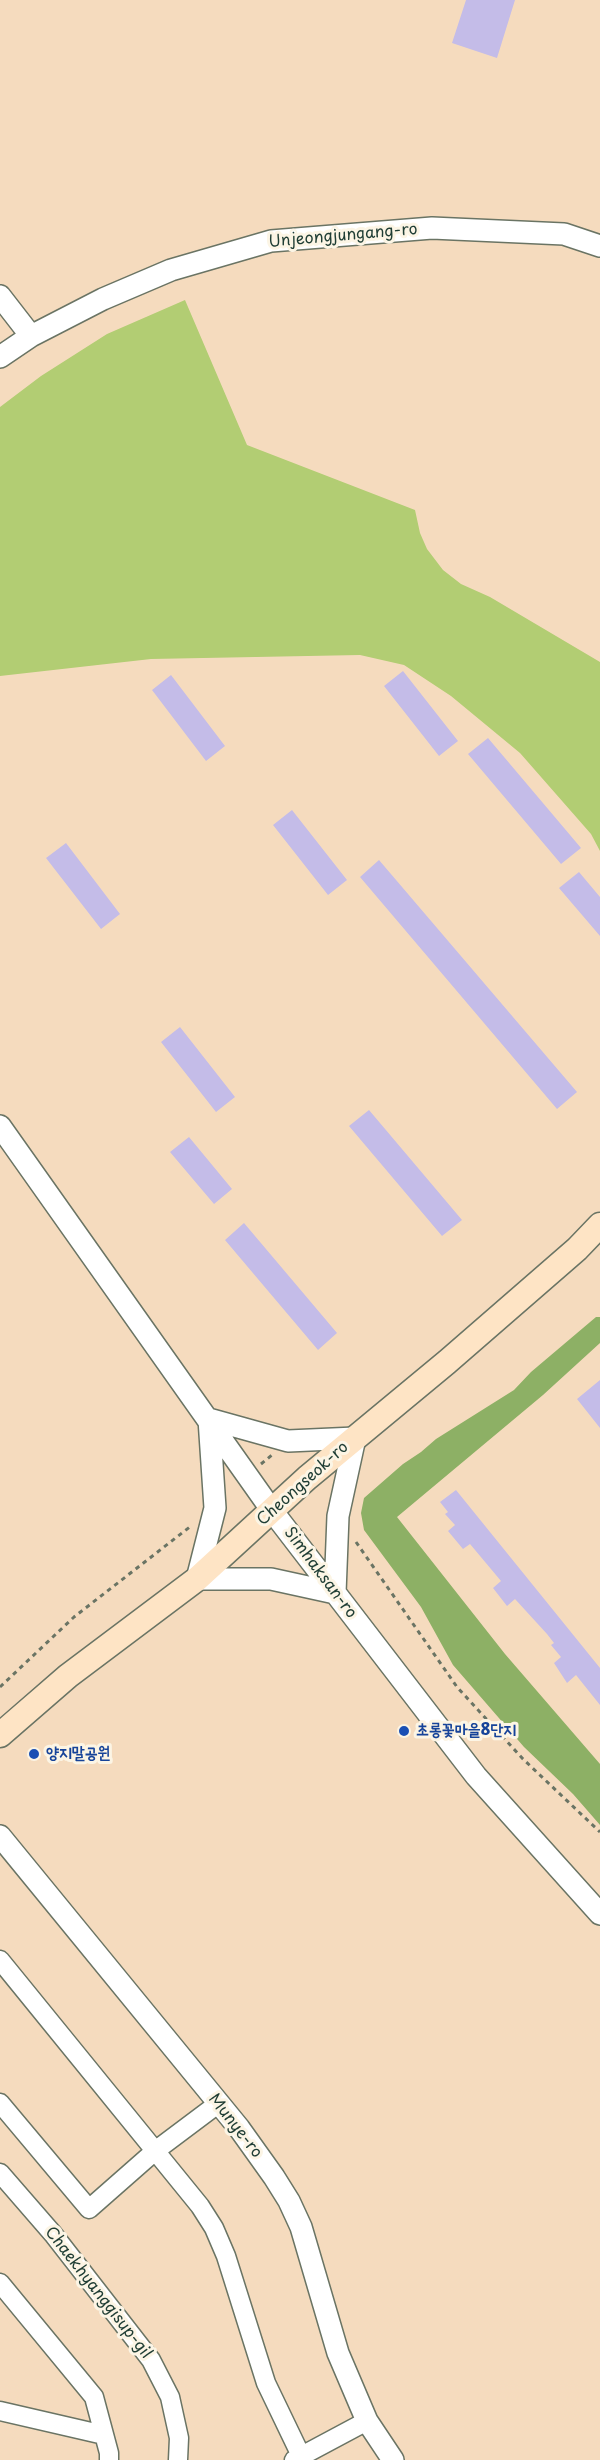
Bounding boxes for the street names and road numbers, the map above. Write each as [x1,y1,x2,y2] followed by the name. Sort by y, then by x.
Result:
[268,220,418,252] street label: Unjeongjungang-ro
[253,1438,353,1530] street label: Cheongseok-ro
[280,1524,360,1622] street label: Simhaksan-ro
[204,2090,266,2162] street label: Munye-ro
[40,2223,156,2363] street label: Chaekhyanggisup-gil

